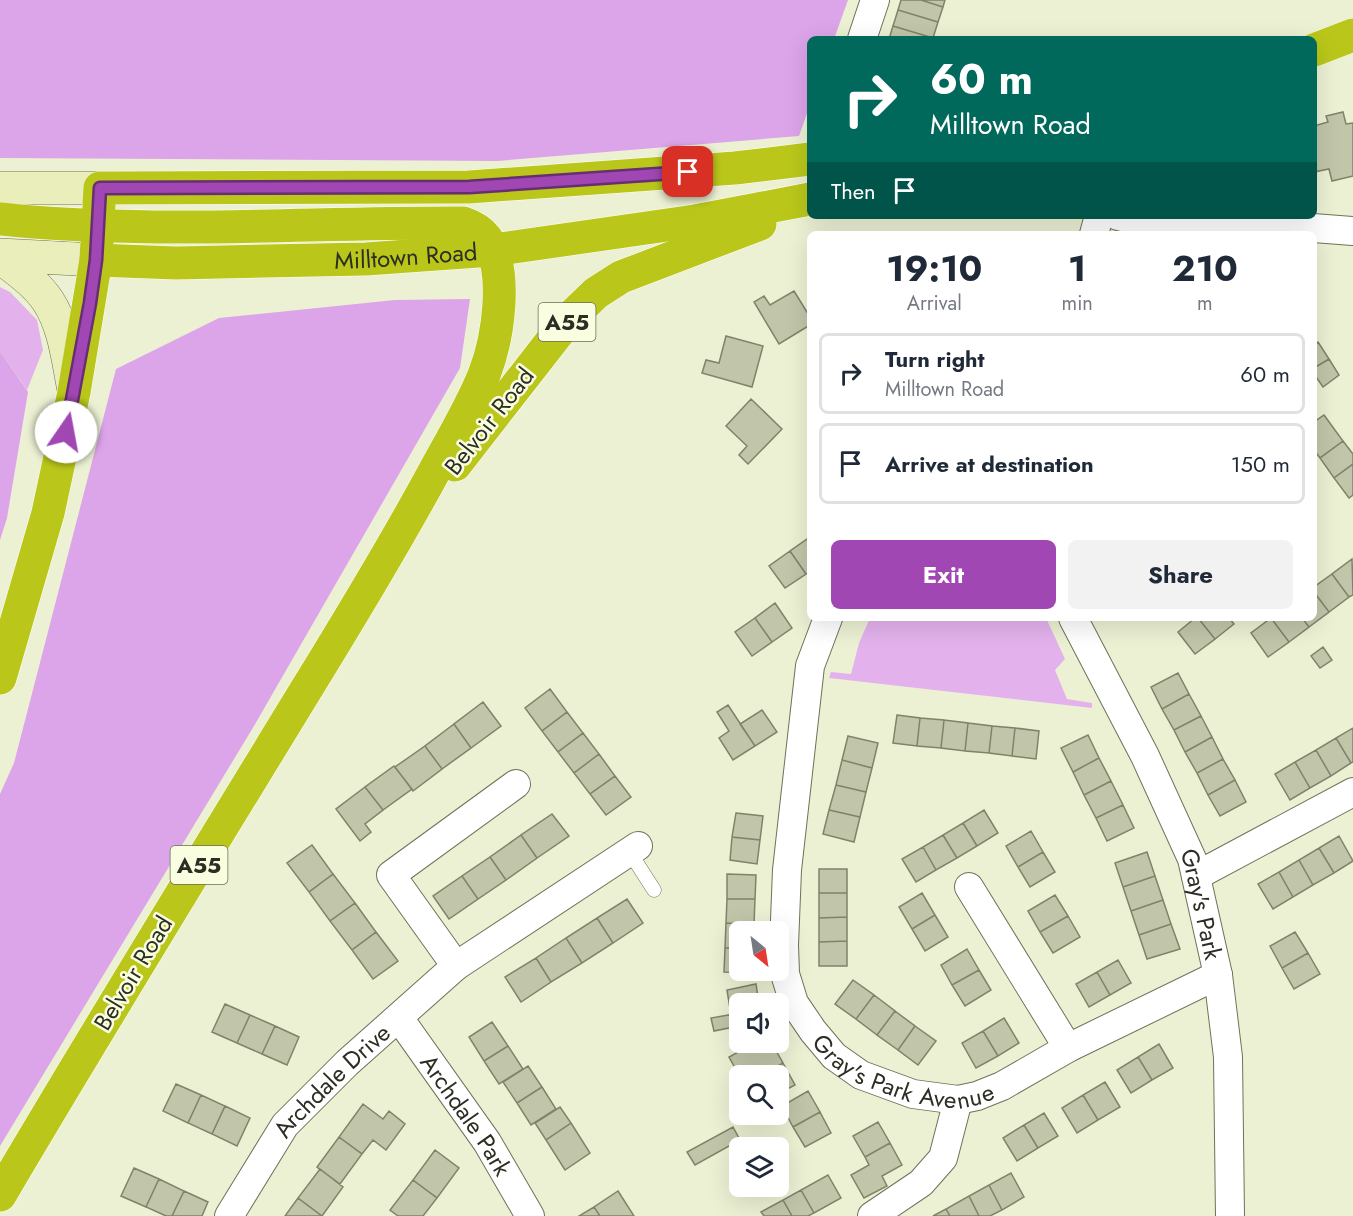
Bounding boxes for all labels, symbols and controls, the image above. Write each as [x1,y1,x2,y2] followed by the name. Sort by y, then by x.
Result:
[930,49,1033,110] text: 60 m
[831,60,909,138] icon: right
[930,105,1091,144] text: Milltown Road
[662,146,713,197] pin
[671,155,704,188] icon: arrive
[888,174,921,207] icon: arrive
[831,175,876,207] text: Then
[334,234,478,277] street label: Milltown Road
[886,242,982,294] text: 19:10
[1068,242,1086,294] text: 1
[1172,242,1238,294] text: 210
[907,289,962,318] text: Arrival
[1062,289,1093,318] text: min
[1197,289,1213,318] text: m
[538,303,596,341] road number: A55
[885,343,985,375] text: Turn right
[834,357,867,390] icon: right
[1240,358,1290,390] text: 60 m
[436,360,542,482] street label: Belvoir Road
[885,375,1004,404] text: Milltown Road
[34,400,98,464] position arrow
[834,447,867,480] icon: arrive
[885,448,1094,480] text: Arrive at destination
[1231,448,1290,480] text: 150 m
[831,540,1056,609] button: Exit
[1068,540,1293,609] button: Share
[1172,842,1232,963] street label: Gray's Park
[170,846,228,884] road number: A55
[85,909,181,1037] street label: Belvoir Road
[729,921,789,981] north arrow
[729,921,789,1197] map controls
[729,993,789,1053] button: sound
[264,1015,398,1144] street label: Archdale Drive
[805,1026,999,1117] street label: Gray's Park Avenue
[412,1047,521,1183] street label: Archdale Park
[729,1065,789,1125] button: search
[729,1137,789,1197] button: layers

